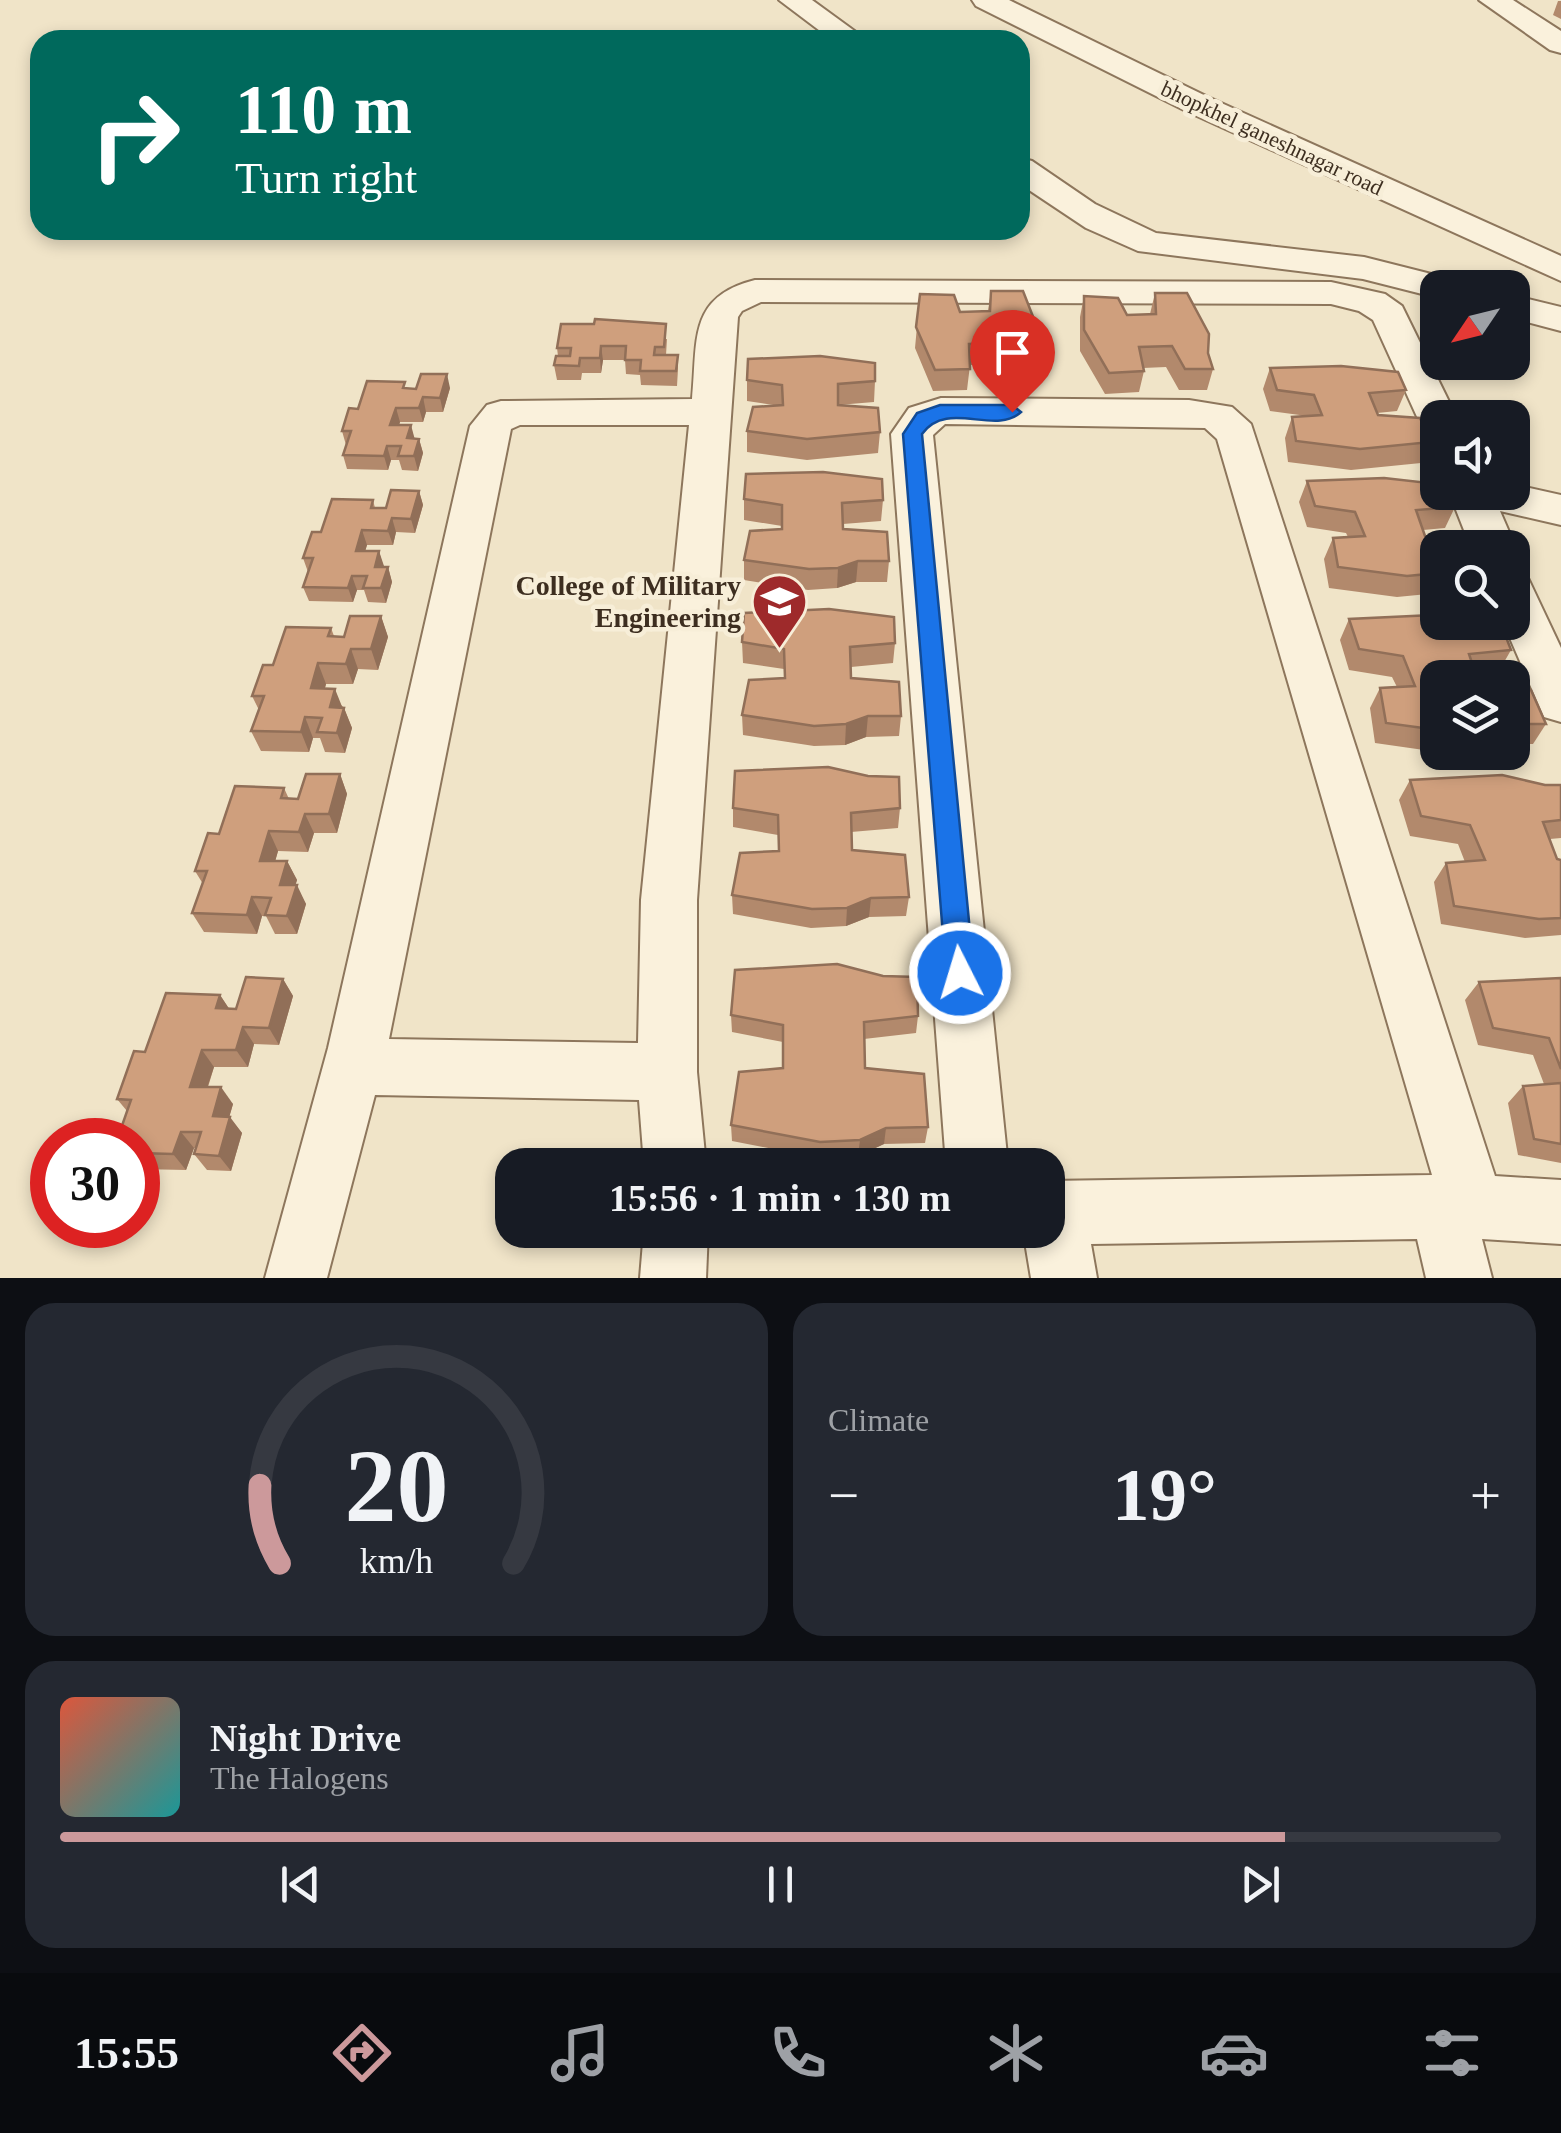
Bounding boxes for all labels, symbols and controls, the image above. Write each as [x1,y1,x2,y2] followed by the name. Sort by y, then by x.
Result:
[70,70,200,200] icon: right
[235,71,412,148] text: 110 m
[1157,76,1387,200] street label: bhopkhel ganeshnagar road
[235,153,417,203] text: Turn right
[1420,270,1530,380] north arrow
[1420,270,1530,770] map controls
[970,310,1055,413] pin
[985,325,1040,380] icon: arrive
[1420,400,1530,510] button: sound
[1420,530,1530,640] button: search
[516,570,741,633] place label: College of Military Engineering
[750,571,810,650] school or university icon: College of Military Engineering
[1420,660,1530,770] button: layers
[908,921,1012,1025] position arrow
[30,1118,160,1248] speed limit sign: 30
[609,1177,951,1219] text: 15:56 · 1 min · 130 m
[828,1402,929,1438] text: Climate
[345,1428,449,1543] text: 20
[1112,1453,1217,1536] text: 19°
[828,1465,859,1526] text: −
[1470,1465,1501,1526] text: +
[360,1541,433,1581] text: km/h
[210,1717,401,1759] text: Night Drive
[210,1760,389,1796] text: The Halogens
[273,1857,328,1912] icon: previous
[753,1857,808,1912] icon: pause
[1233,1857,1288,1912] icon: next
[327,2018,397,2088] icon: directions
[545,2018,615,2088] icon: music
[763,2018,833,2088] icon: phone
[981,2018,1051,2088] icon: climate
[1199,2018,1269,2088] icon: car
[1417,2018,1487,2088] icon: filters
[74,2028,179,2078] text: 15:55

